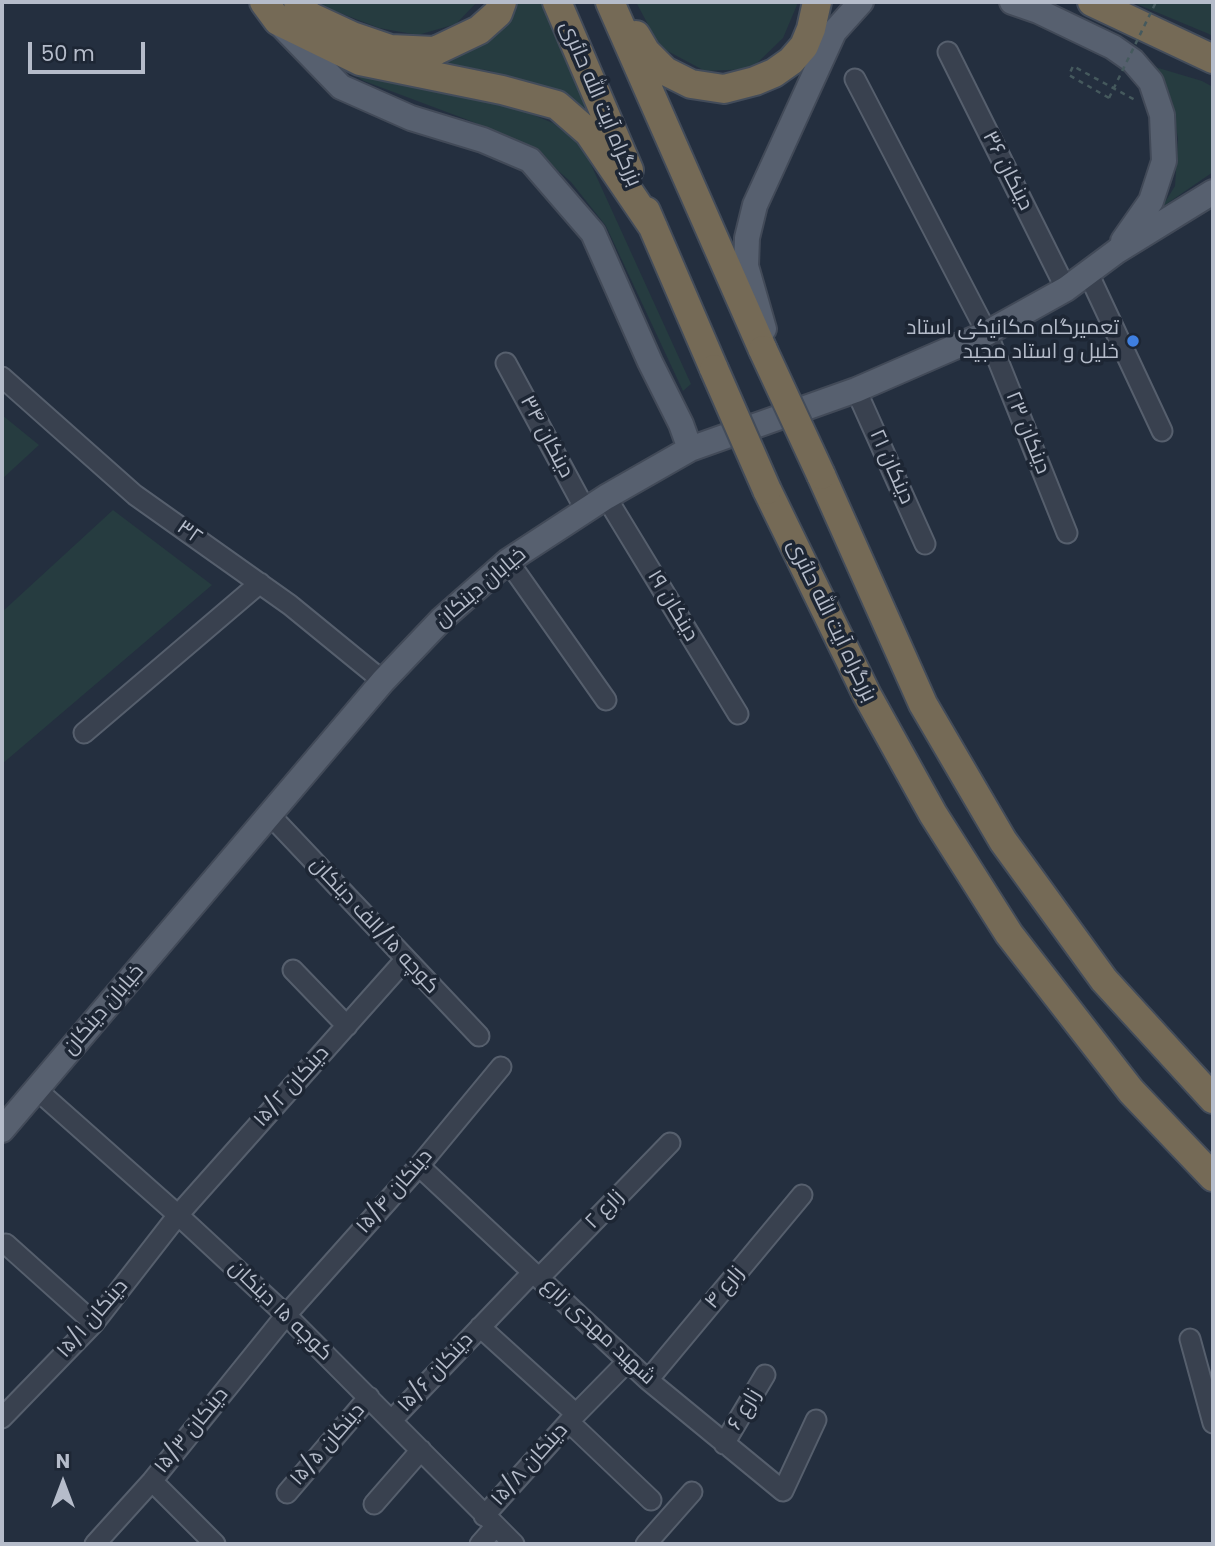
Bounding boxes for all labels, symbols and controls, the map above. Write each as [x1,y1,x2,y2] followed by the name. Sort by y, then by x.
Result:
[554,17,646,191] street label: بزرگراه آیت الله حائری
[32,28,149,72] scale bar
[41,39,95,68] text: 50 m
[976,127,1038,215] street label: ۳۶ دینکان
[906,316,1119,366] place label: تعمیرگاه مکانیکی استاد خلیل و استاد مجید
[1125,333,1141,349] marker: تعمیرگاه مکانیکی استاد خلیل و استاد مجید
[999,388,1055,478] street label: ۲۳ دینکان
[514,391,578,483] street label: ۳۴ دینکان
[863,426,919,508] street label: ۲۱ دینکان
[171,515,207,551] street label: ۳۲
[781,536,881,706] street label: بزرگراه آیت الله حائری
[430,543,532,633] street label: خیابان دینکان
[641,566,703,646] street label: ۱۹ دینکان
[304,852,444,1000] street label: کوچه ۱۵/الف دینکان
[58,960,150,1060] street label: خیابان دینکان
[249,1041,335,1133] street label: ۱۵/۲ دینکان
[352,1145,438,1239] street label: ۱۵/۴ دینکان
[580,1185,630,1235] street label: ۲ زارع
[223,1255,337,1367] street label: کوچه ۱۵ دینکان
[700,1262,750,1314] street label: ۴ زارع
[536,1273,660,1391] street label: شهید مهدی زارع
[52,1275,134,1363] street label: ۱۵/۱ دینکان
[393,1328,479,1418] street label: ۱۵/۶ دینکان
[150,1383,234,1479] street label: ۱۵/۳ دینکان
[723,1385,767,1435] street label: ۶ زارع
[285,1399,371,1491] street label: ۱۵/۵ دینکان
[486,1418,574,1512] street label: ۱۵/۸ دینکان
[28,1448,98,1518] north arrow
[56,1448,70,1475] text: N

